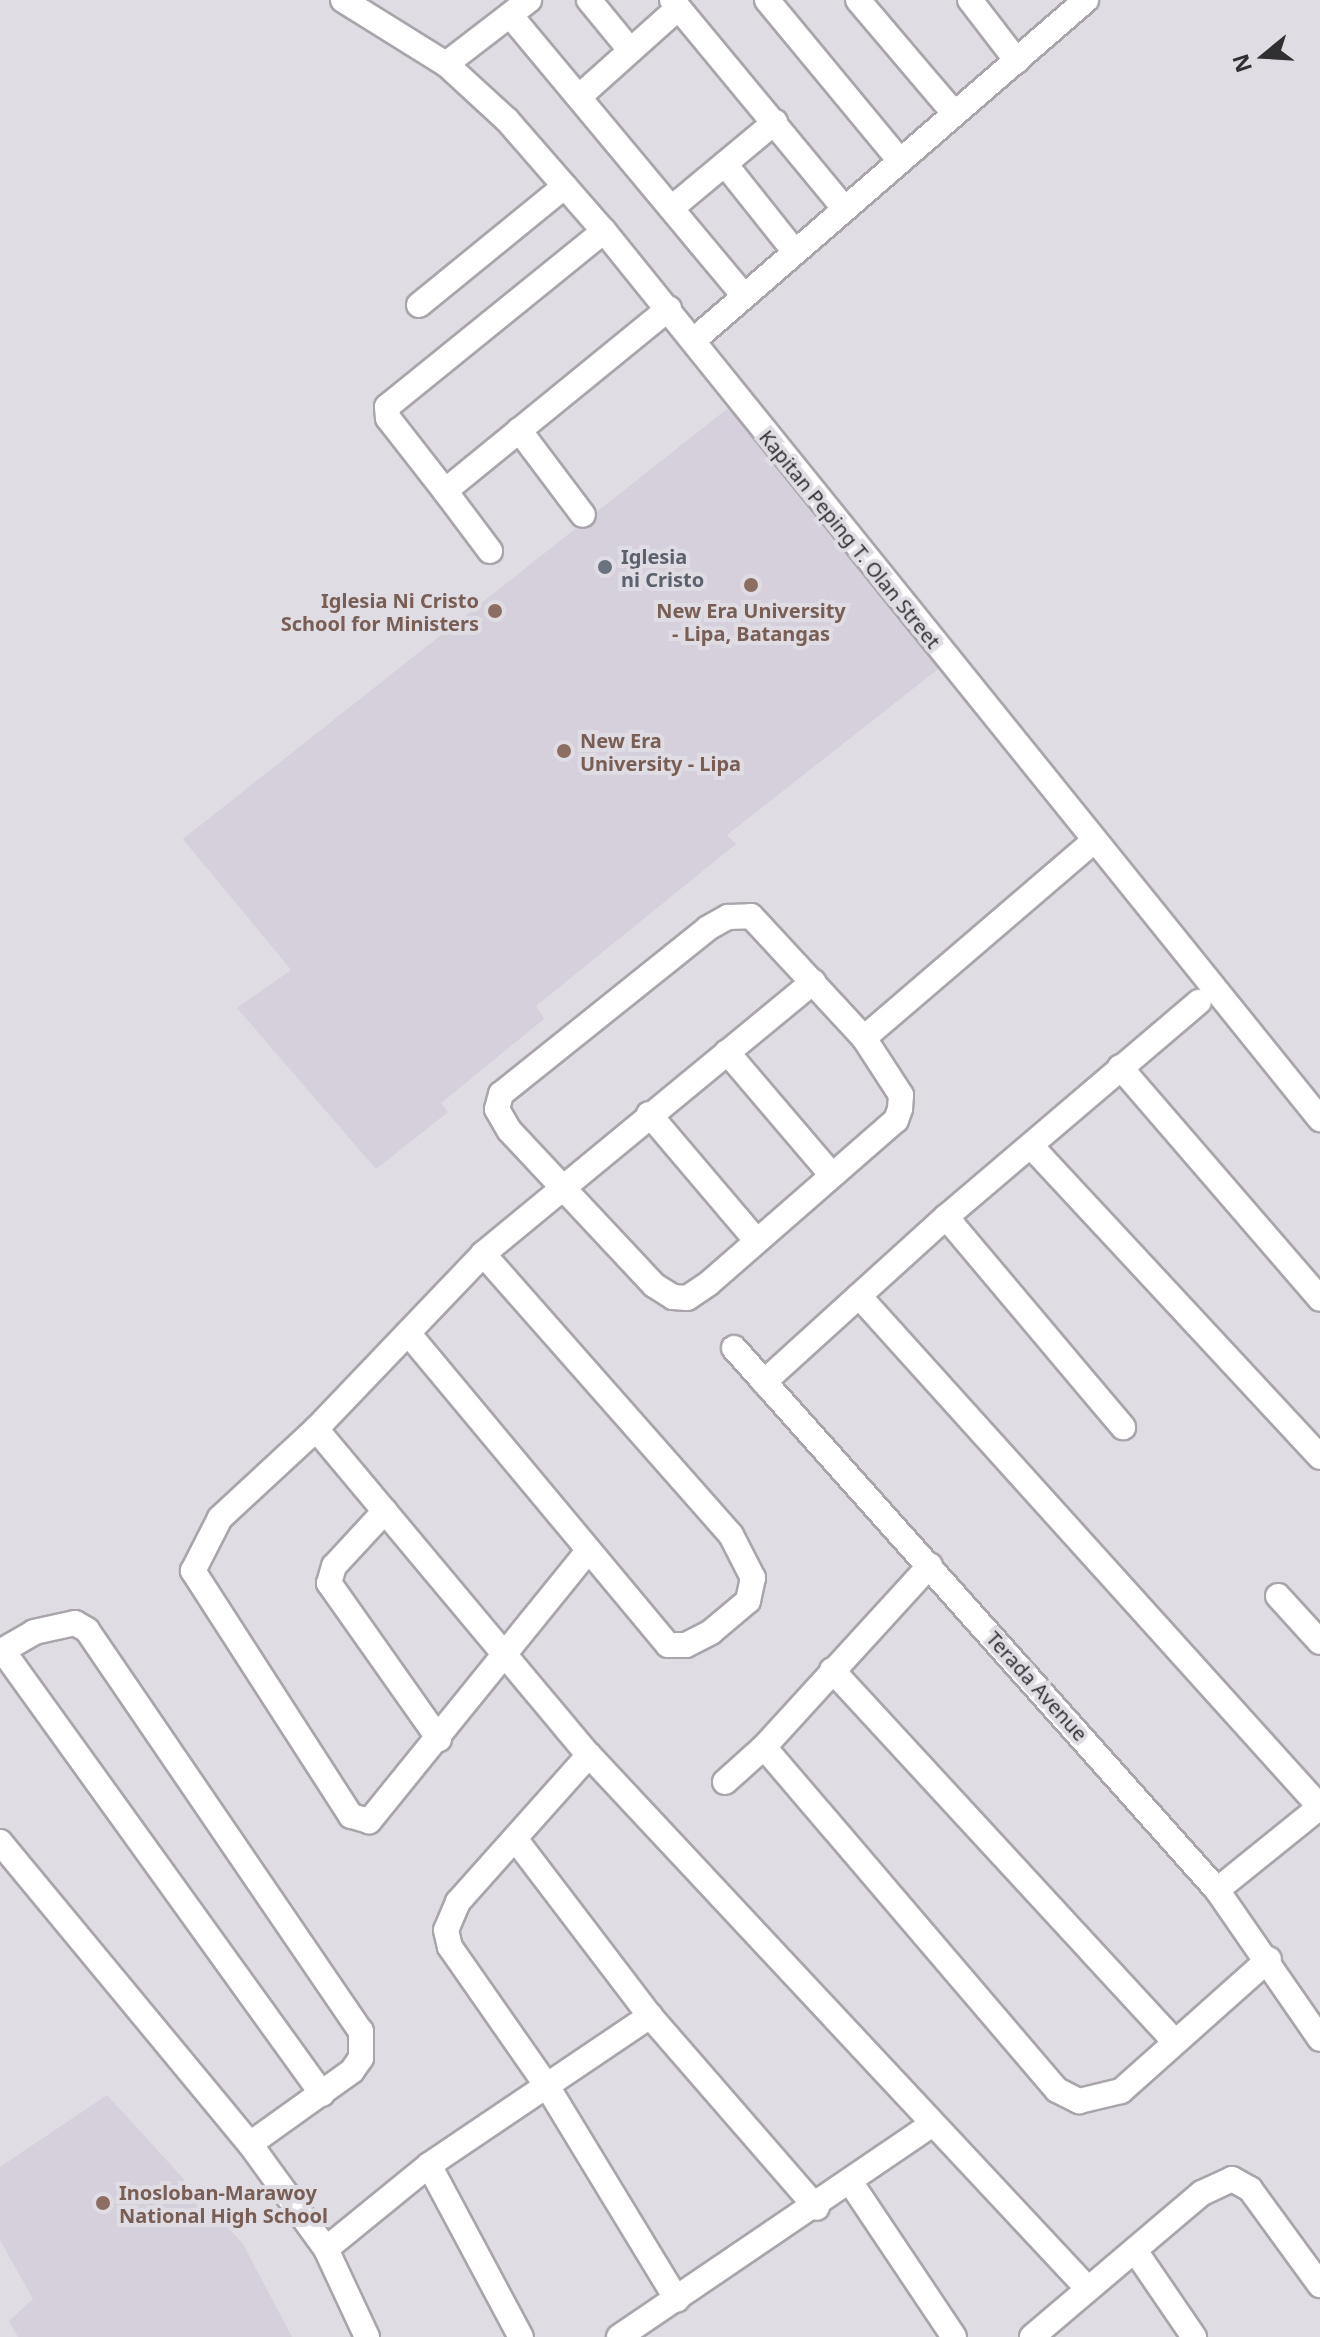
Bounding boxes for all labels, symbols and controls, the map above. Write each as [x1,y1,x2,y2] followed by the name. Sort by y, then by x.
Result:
[1224,16,1304,96] north arrow
[1224,50,1258,77] text: N
[755,425,945,653] street label: Kapitan Peping T. Olan Street
[621,544,704,591] place label: Iglesia ni Cristo
[596,558,614,576] marker: Iglesia ni Cristo
[742,576,760,594] marker: New Era University - Lipa, Batangas
[281,588,479,635] place label: Iglesia Ni Cristo School for Ministers
[656,598,846,645] place label: New Era University - Lipa, Batangas
[486,602,504,620] marker: Iglesia Ni Cristo School for Ministers
[580,728,741,775] place label: New Era University - Lipa
[555,742,573,760] marker: New Era University - Lipa
[982,1626,1092,1746] street label: Terada Avenue
[119,2180,328,2227] place label: Inosloban-Marawoy National High School
[94,2194,112,2212] marker: Inosloban-Marawoy National High School

